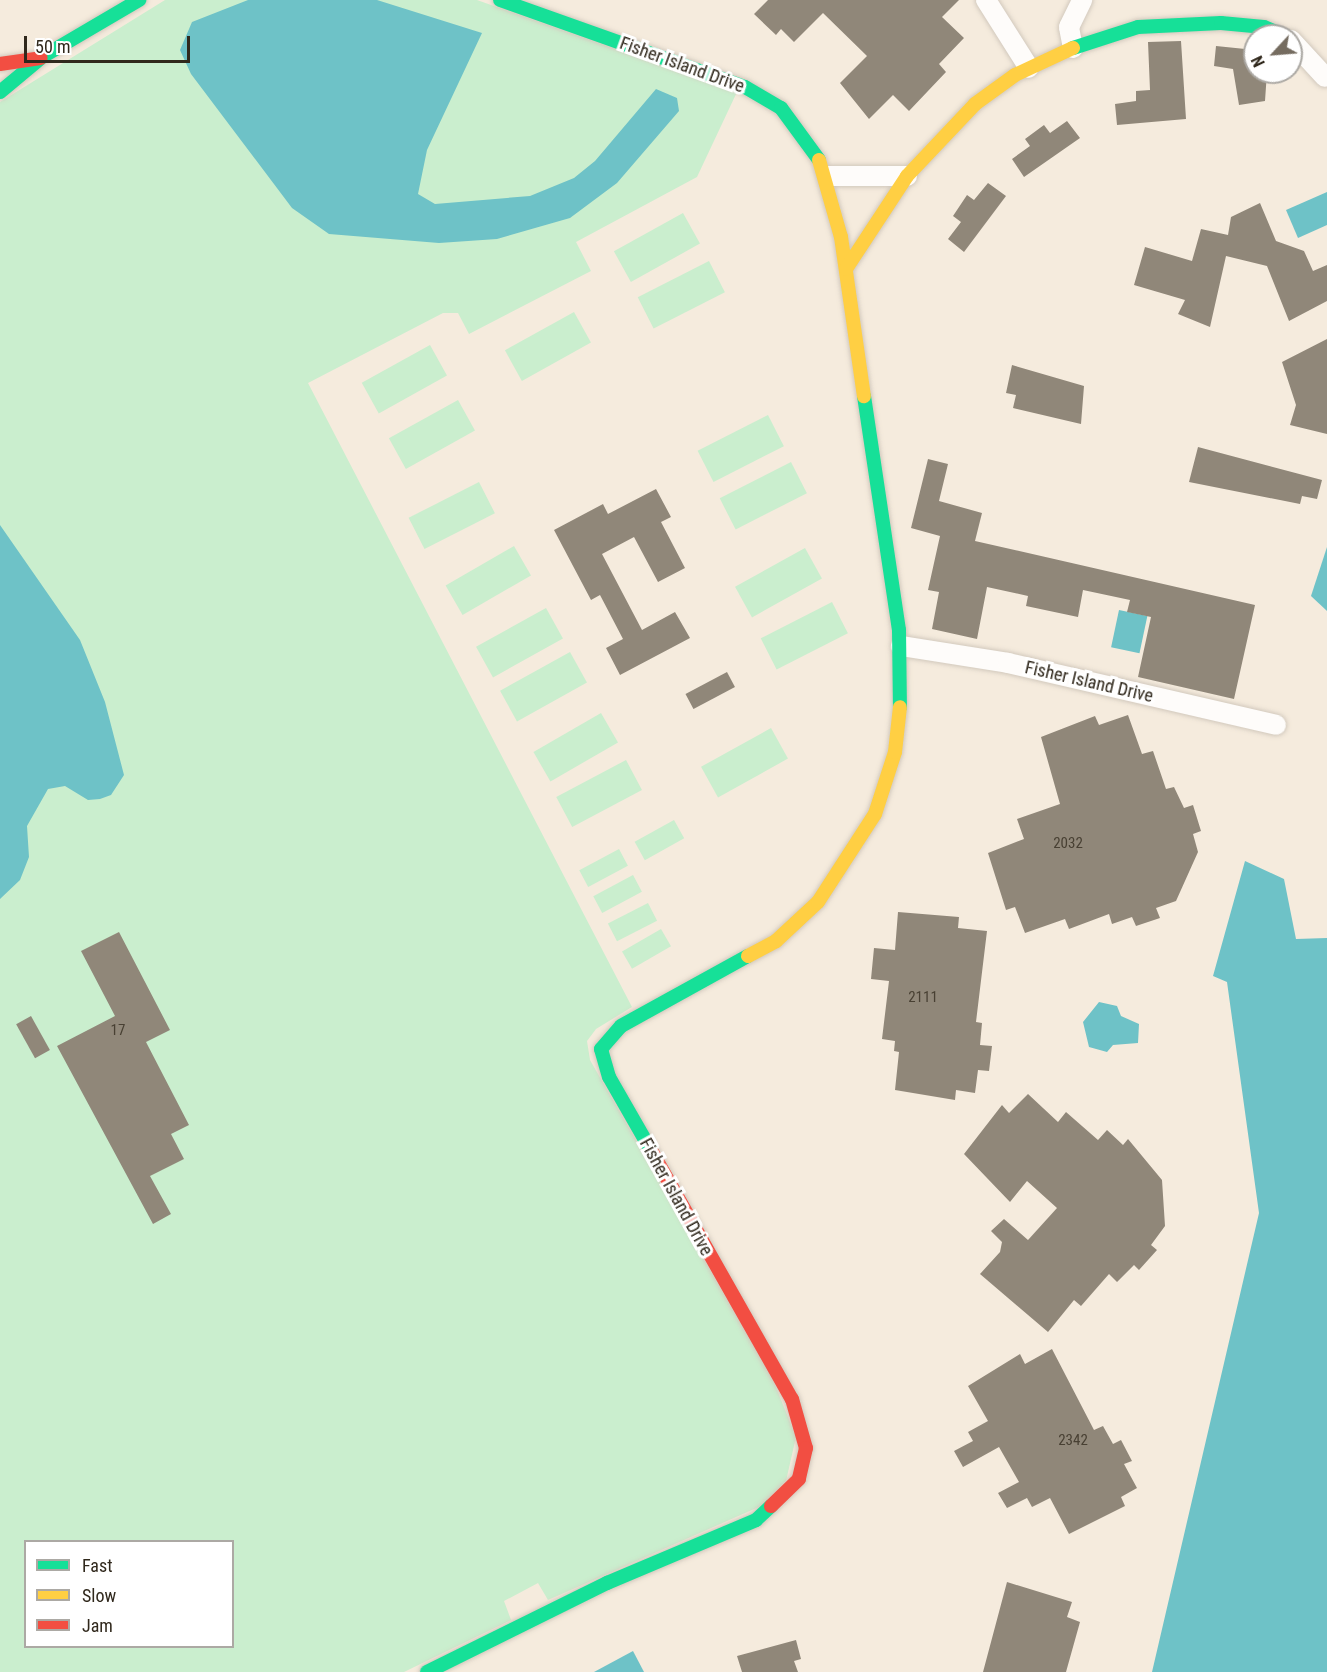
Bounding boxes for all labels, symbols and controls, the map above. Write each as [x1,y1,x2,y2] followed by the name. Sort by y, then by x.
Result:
[27,24,194,62] scale bar
[1243,24,1303,84] north arrow
[617,32,747,98] street label: Fisher Island Drive
[35,36,70,57] text: 50 m
[1247,53,1269,70] text: N
[1023,657,1155,707] street label: Fisher Island Drive
[1053,835,1083,853] house number: 2032
[908,989,938,1007] house number: 2111
[111,1022,125,1040] house number: 17
[635,1135,717,1259] street label: Fisher Island Drive
[1058,1432,1088,1450] house number: 2342
[24,1540,234,1648] legend
[82,1555,113,1576] text: Fast
[82,1585,116,1606] text: Slow
[82,1615,113,1636] text: Jam

